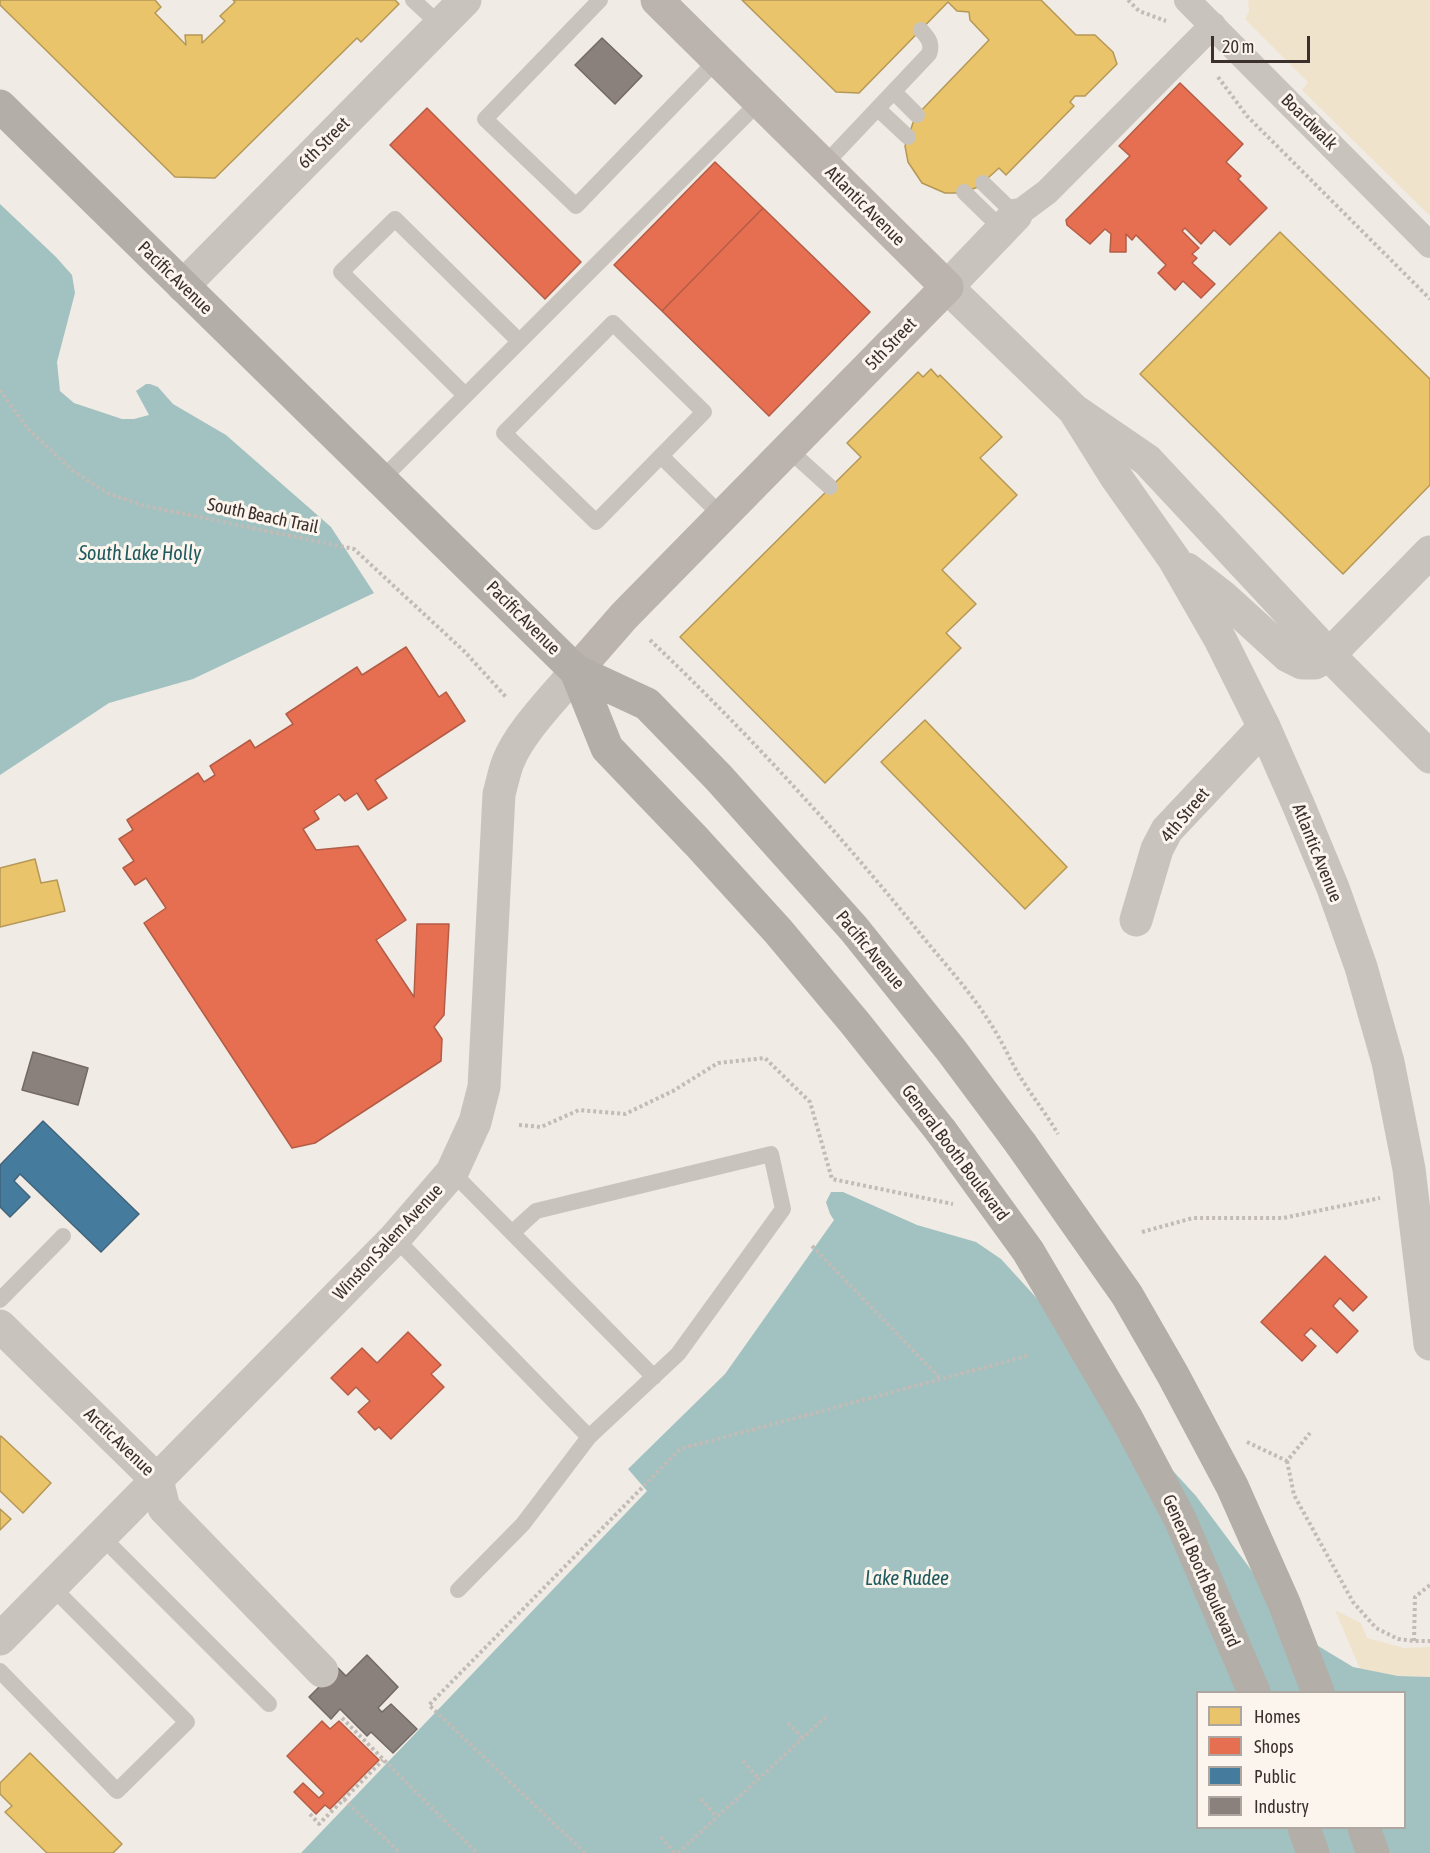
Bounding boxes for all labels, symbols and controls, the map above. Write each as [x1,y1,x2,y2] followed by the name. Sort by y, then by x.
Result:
[1214,24,1313,62] scale bar
[1222,36,1254,57] text: 20 m
[1276,89,1342,155] street label: Boardwalk
[294,113,354,173] street label: 6th Street
[821,162,909,250] street label: Atlantic Avenue
[133,237,217,319] street label: Pacific Avenue
[861,313,921,375] street label: 5th Street
[205,494,321,538] street label: South Beach Trail
[79,542,201,566] water label: South Lake Holly
[482,577,564,659] street label: Pacific Avenue
[1156,783,1214,847] street label: 4th Street
[1287,801,1347,905] street label: Atlantic Avenue
[831,906,909,994] street label: Pacific Avenue
[897,1081,1013,1225] street label: General Booth Boulevard
[329,1179,447,1305] street label: Winston Salem Avenue
[79,1403,159,1481] street label: Arctic Avenue
[1158,1491,1244,1651] street label: General Booth Boulevard
[865,1567,949,1591] water label: Lake Rudee
[1196,1691,1406,1829] legend
[1254,1706,1300,1727] text: Homes
[1254,1736,1294,1757] text: Shops
[1254,1766,1296,1787] text: Public
[1254,1796,1309,1817] text: Industry

